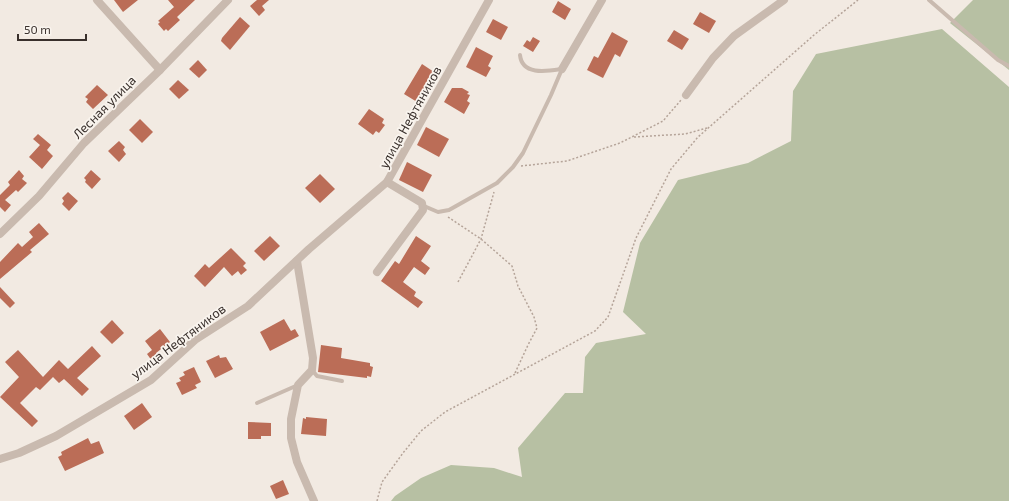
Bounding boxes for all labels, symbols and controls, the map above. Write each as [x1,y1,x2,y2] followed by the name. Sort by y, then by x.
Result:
[18,16,86,42] scale bar
[24,22,51,36] text: 50 m
[375,63,445,171] street label: улица Нефтяников
[69,72,139,142] street label: Лесная улица
[127,300,229,382] street label: улица Нефтяников

